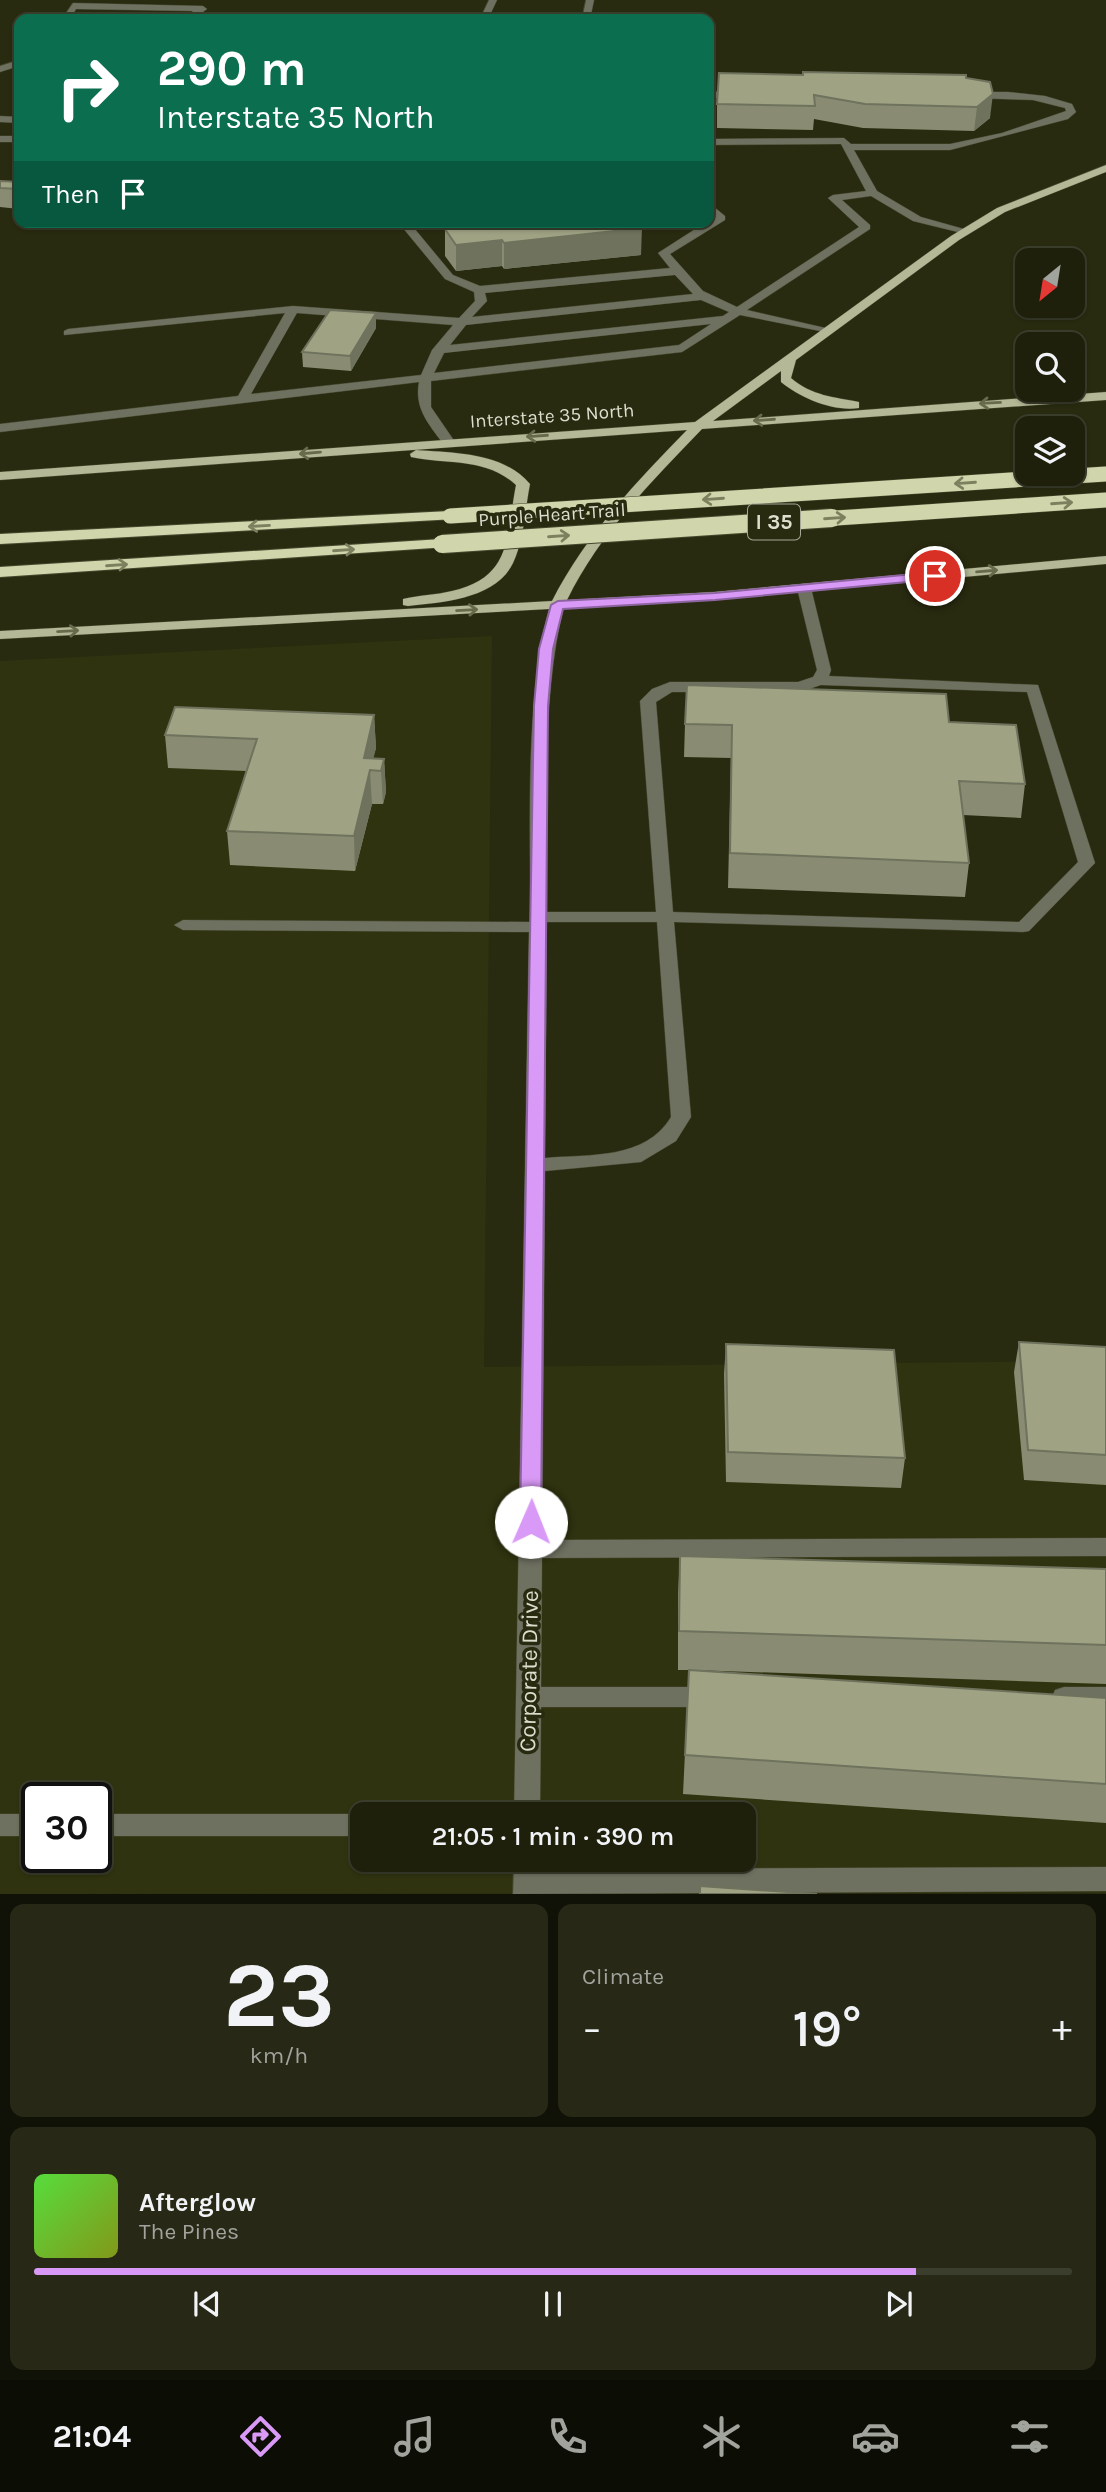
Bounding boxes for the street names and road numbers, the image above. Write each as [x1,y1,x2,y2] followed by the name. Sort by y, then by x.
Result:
[469,399,635,433] street label: Interstate 35 North
[478,499,626,531] street label: Purple Heart Trail
[748,504,800,540] road number: I 35
[514,1590,544,1752] street label: Corporate Drive

